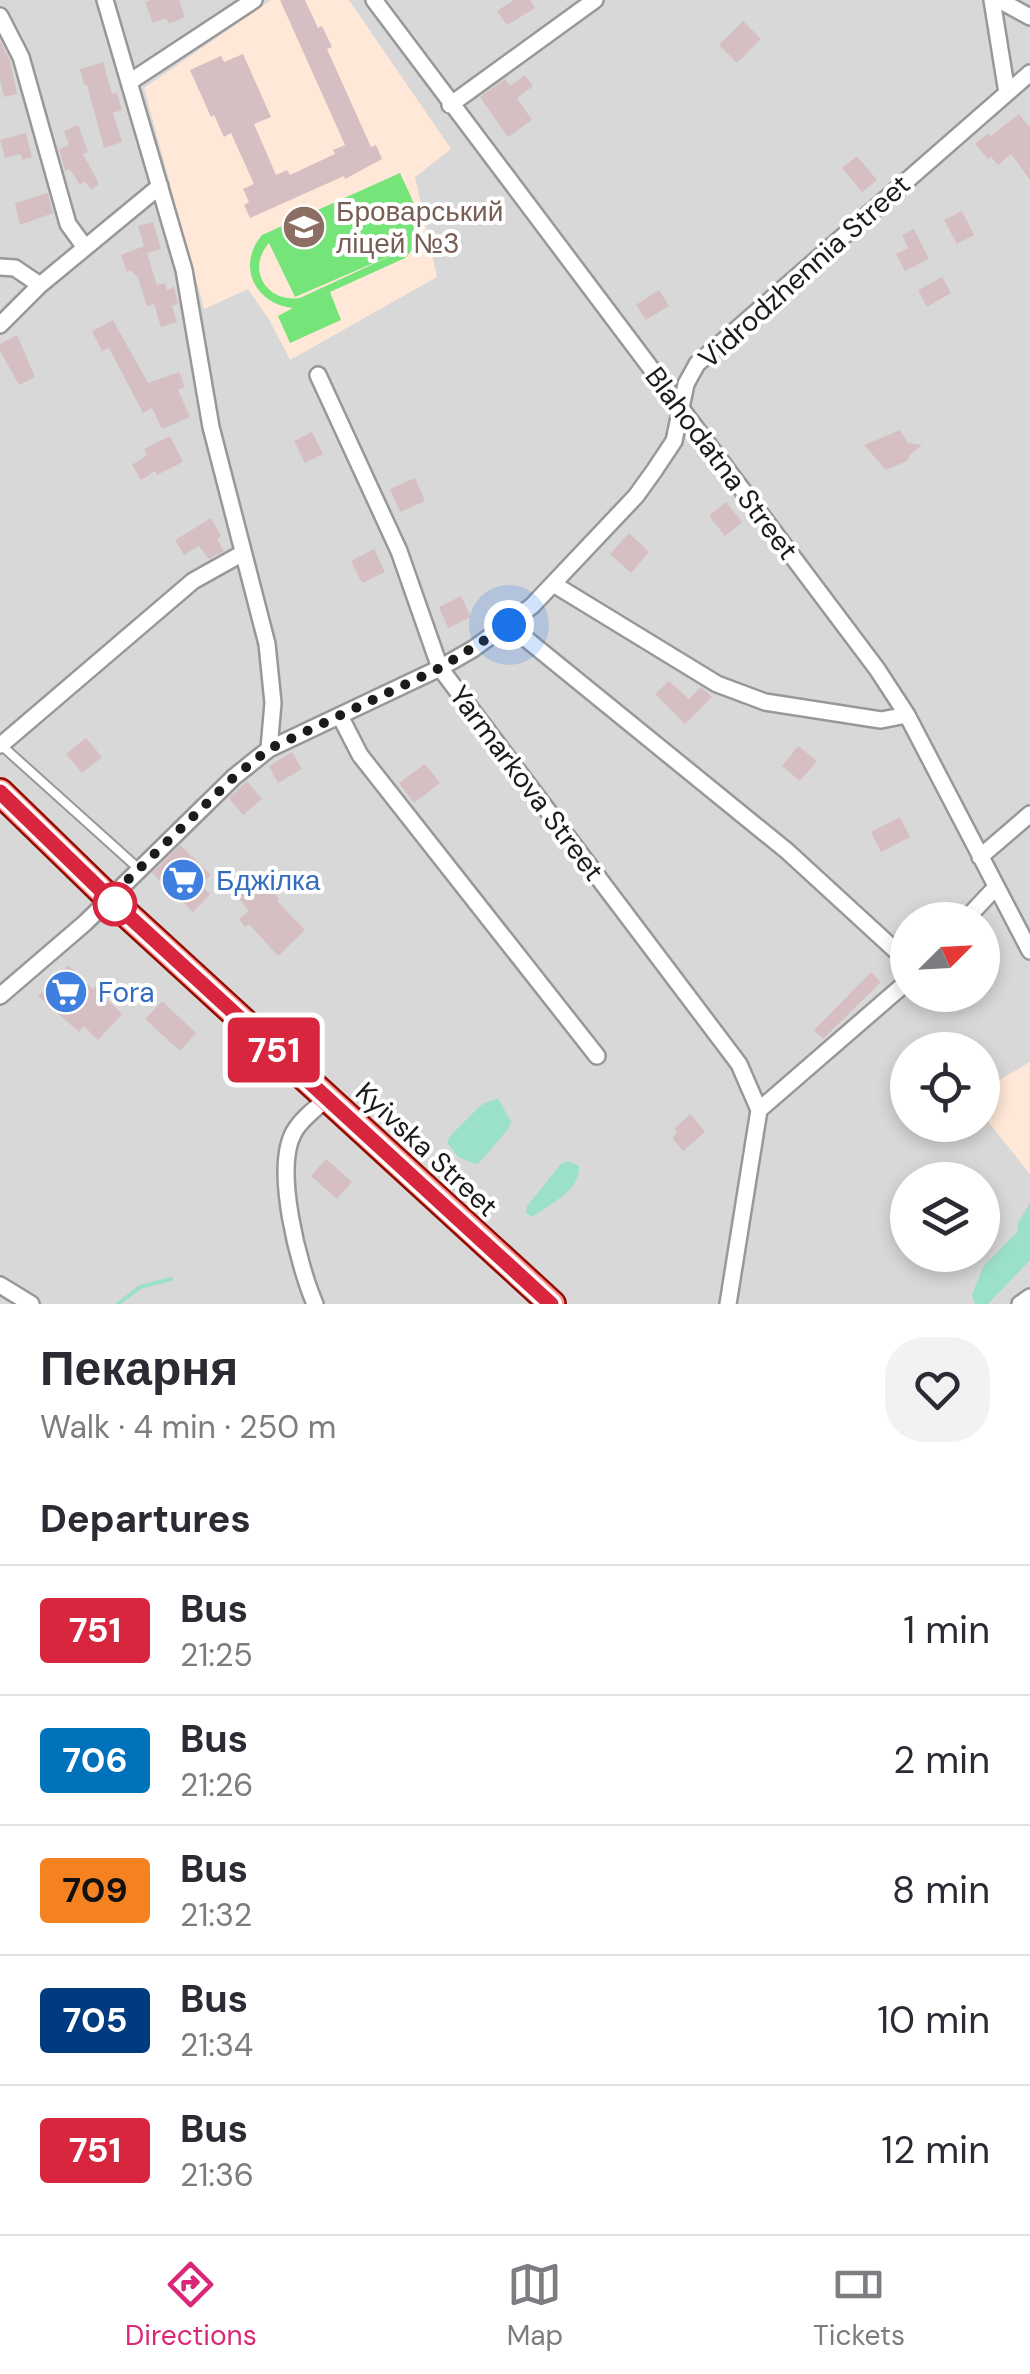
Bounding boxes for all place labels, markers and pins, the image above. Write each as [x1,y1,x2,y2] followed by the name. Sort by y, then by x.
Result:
[336,193,503,262] place label: Броварський ліцей №3
[281,204,327,250] school or university icon: Броварський ліцей №3
[160,857,206,903] supermarket icon: Бджілка
[216,862,321,899] place label: Бджілка
[94,883,136,925] unlabelled marker
[43,969,89,1015] supermarket icon: Fora
[98,974,155,1011] place label: Fora

